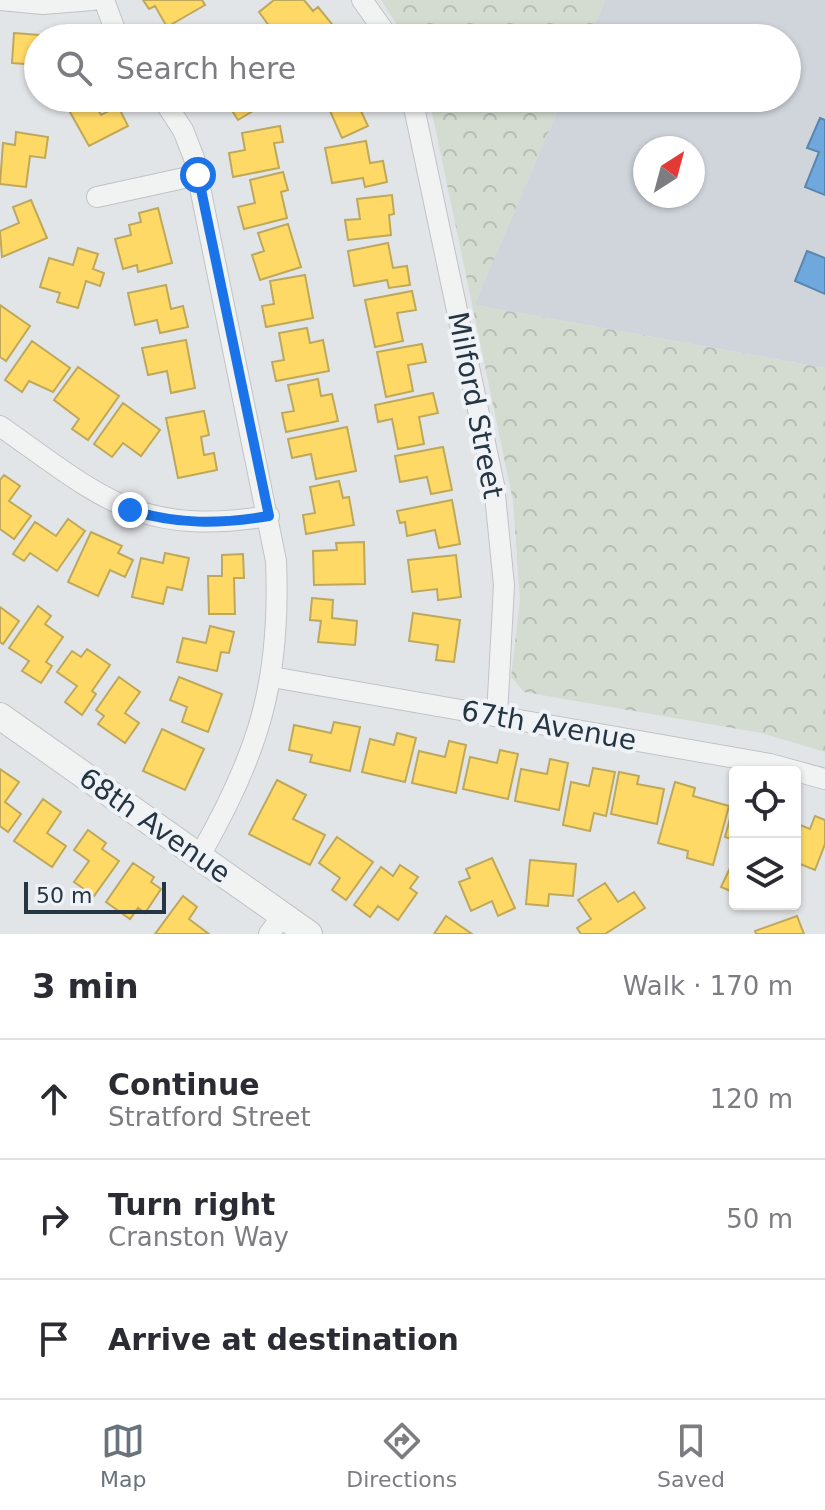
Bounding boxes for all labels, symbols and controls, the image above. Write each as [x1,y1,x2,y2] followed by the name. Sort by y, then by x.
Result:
[24,24,801,112] search box
[52,46,96,90] icon: search
[116,51,296,86] text: Search here
[633,136,705,208] north arrow
[180,157,216,193] route start
[441,309,510,501] street label: Milford Street
[112,492,148,528] route end
[459,694,639,757] street label: 67th Avenue
[73,761,237,890] street label: 68th Avenue
[729,766,801,910] map controls
[729,766,801,838] button: locate
[729,838,801,910] button: layers
[24,878,166,914] scale bar
[36,883,92,908] text: 50 m
[32,966,139,1006] text: 3 min
[623,971,793,1001] text: Walk · 170 m
[108,1067,260,1102] text: Continue
[32,1077,76,1121] icon: ahead
[710,1084,793,1114] text: 120 m
[108,1102,311,1132] text: Stratford Street
[108,1187,275,1222] text: Turn right
[32,1197,76,1241] icon: right
[726,1204,793,1234] text: 50 m
[108,1222,289,1252] text: Cranston Way
[32,1317,76,1361] icon: arrive
[108,1322,459,1357] text: Arrive at destination
[100,1419,146,1492] tab: Map
[346,1419,457,1492] tab: Directions
[657,1419,725,1492] tab: Saved

